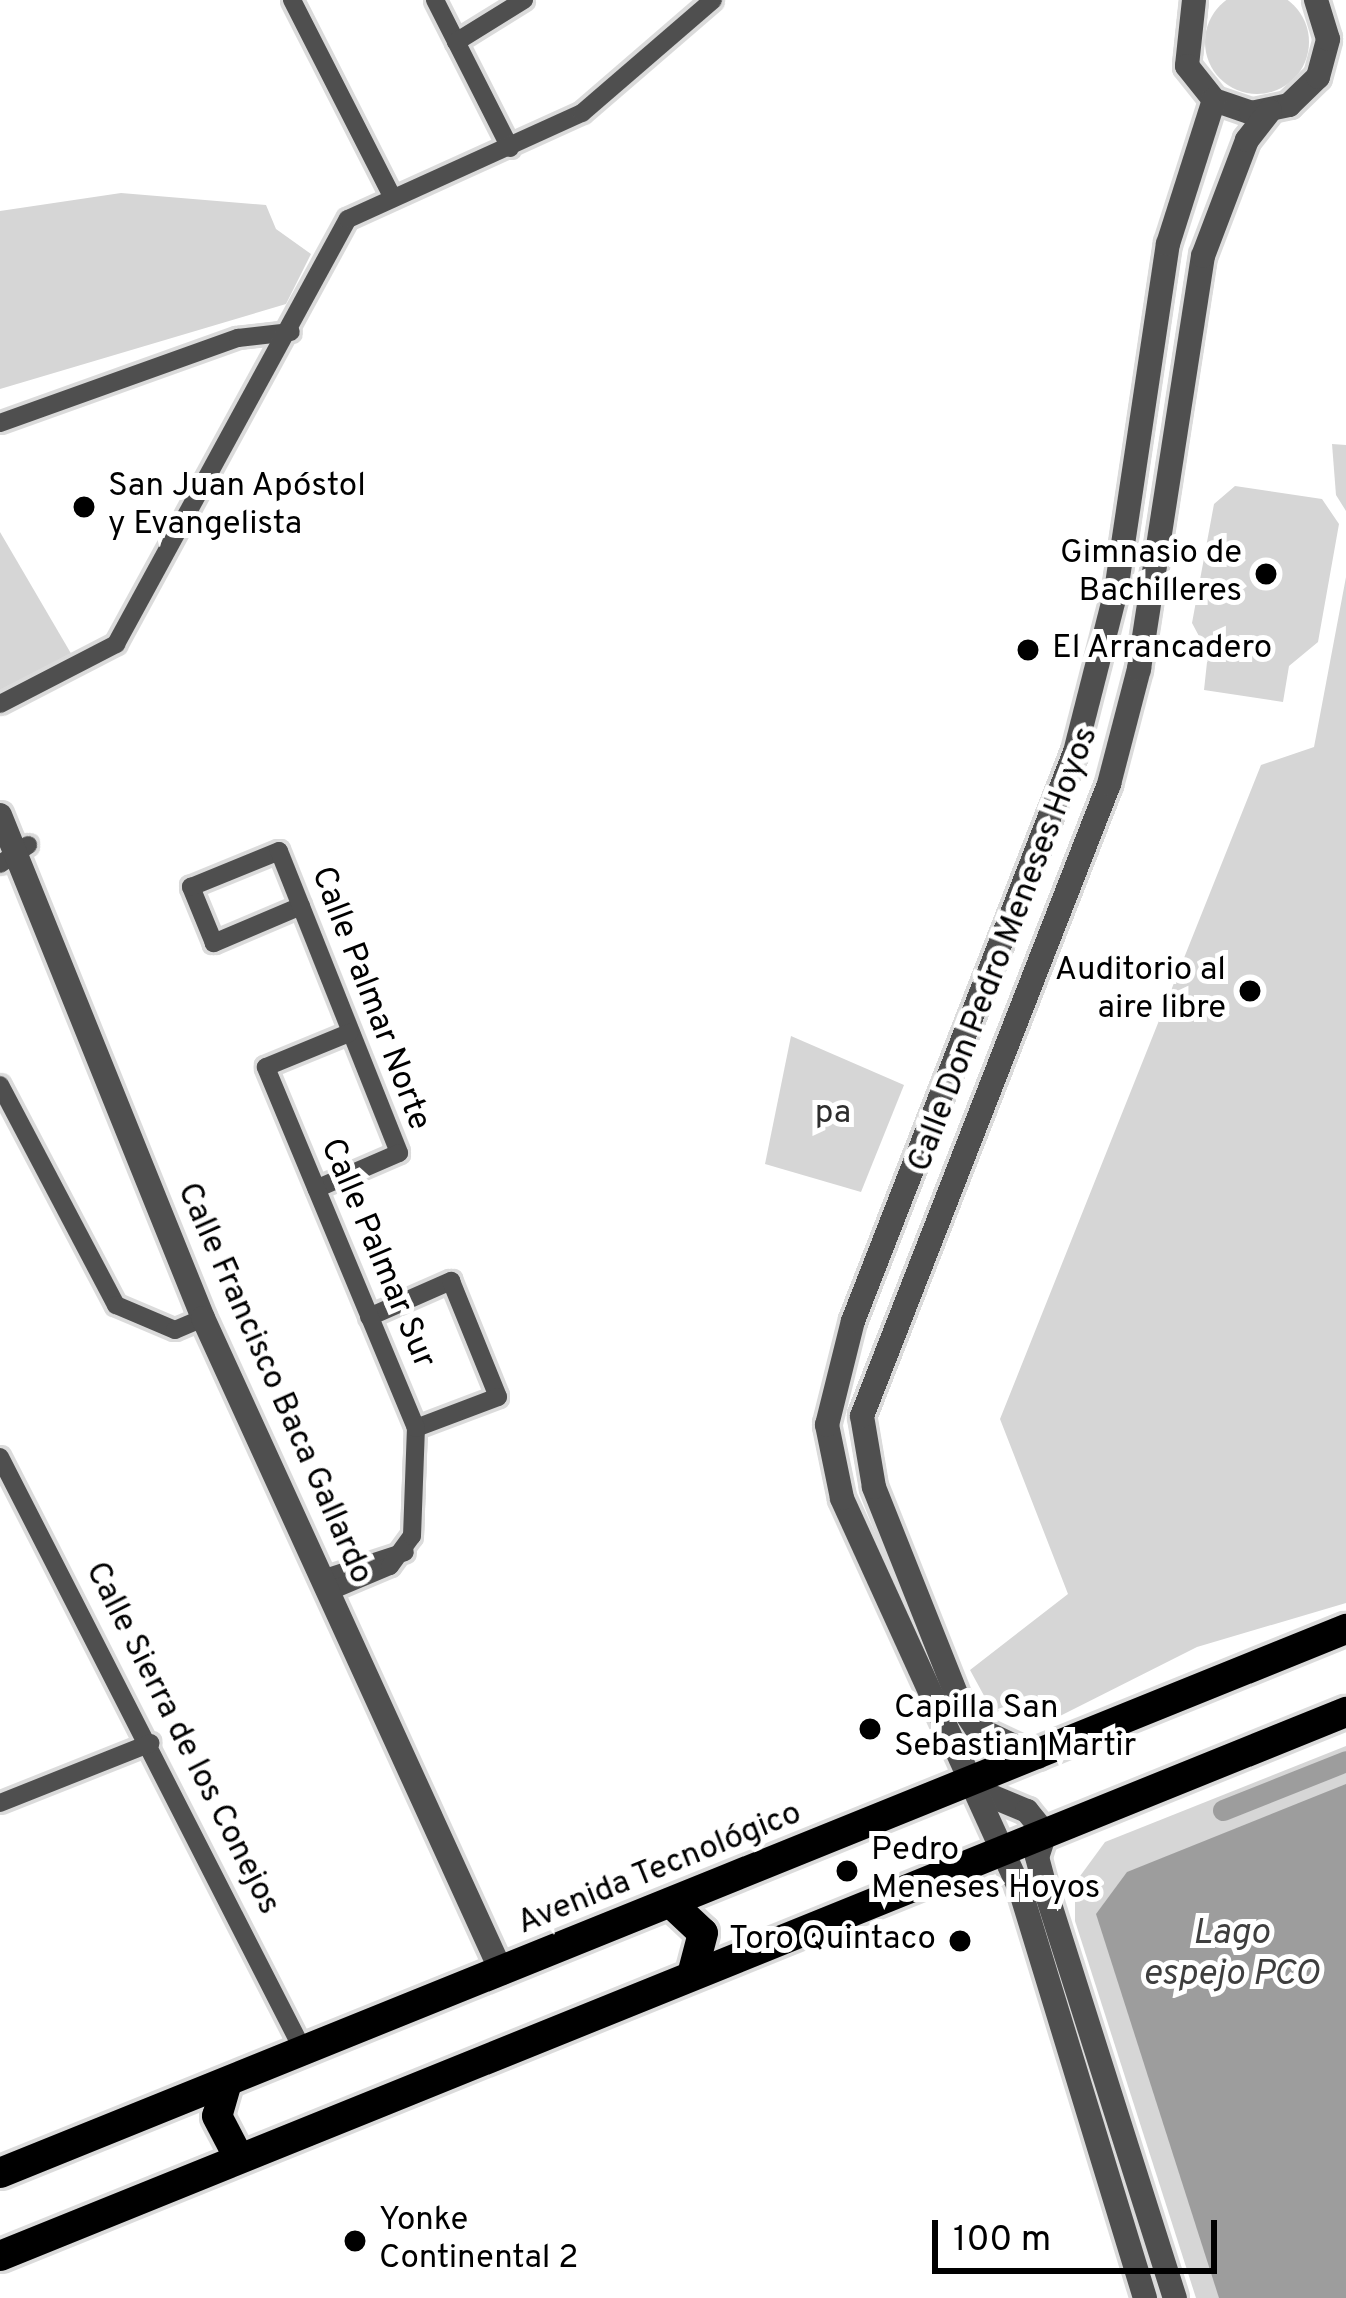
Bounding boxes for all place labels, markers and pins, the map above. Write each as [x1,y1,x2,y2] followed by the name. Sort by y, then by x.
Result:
[108,468,367,546] place label: San Juan Apóstol y Evangelista
[71,494,97,520] marker: San Juan Apóstol y Evangelista
[1060,535,1242,613] place label: Gimnasio de Bachilleres
[1253,561,1279,587] marker: Gimnasio de Bachilleres
[1052,630,1273,670] place label: El Arrancadero
[1015,637,1041,663] marker: El Arrancadero
[1055,952,1226,1030] place label: Auditorio al aire libre
[1237,978,1263,1004] marker: Auditorio al aire libre
[894,1690,1136,1768] place label: Capilla San Sebastian Martir
[857,1716,883,1742] marker: Capilla San Sebastian Martir
[871,1832,1100,1910] place label: Pedro Meneses Hoyos
[834,1858,860,1884] marker: Pedro Meneses Hoyos
[729,1921,936,1961] place label: Toro Quintaco
[947,1928,973,1954] marker: Toro Quintaco
[379,2202,578,2280] place label: Yonke Continental 2
[342,2228,368,2254] marker: Yonke Continental 2

